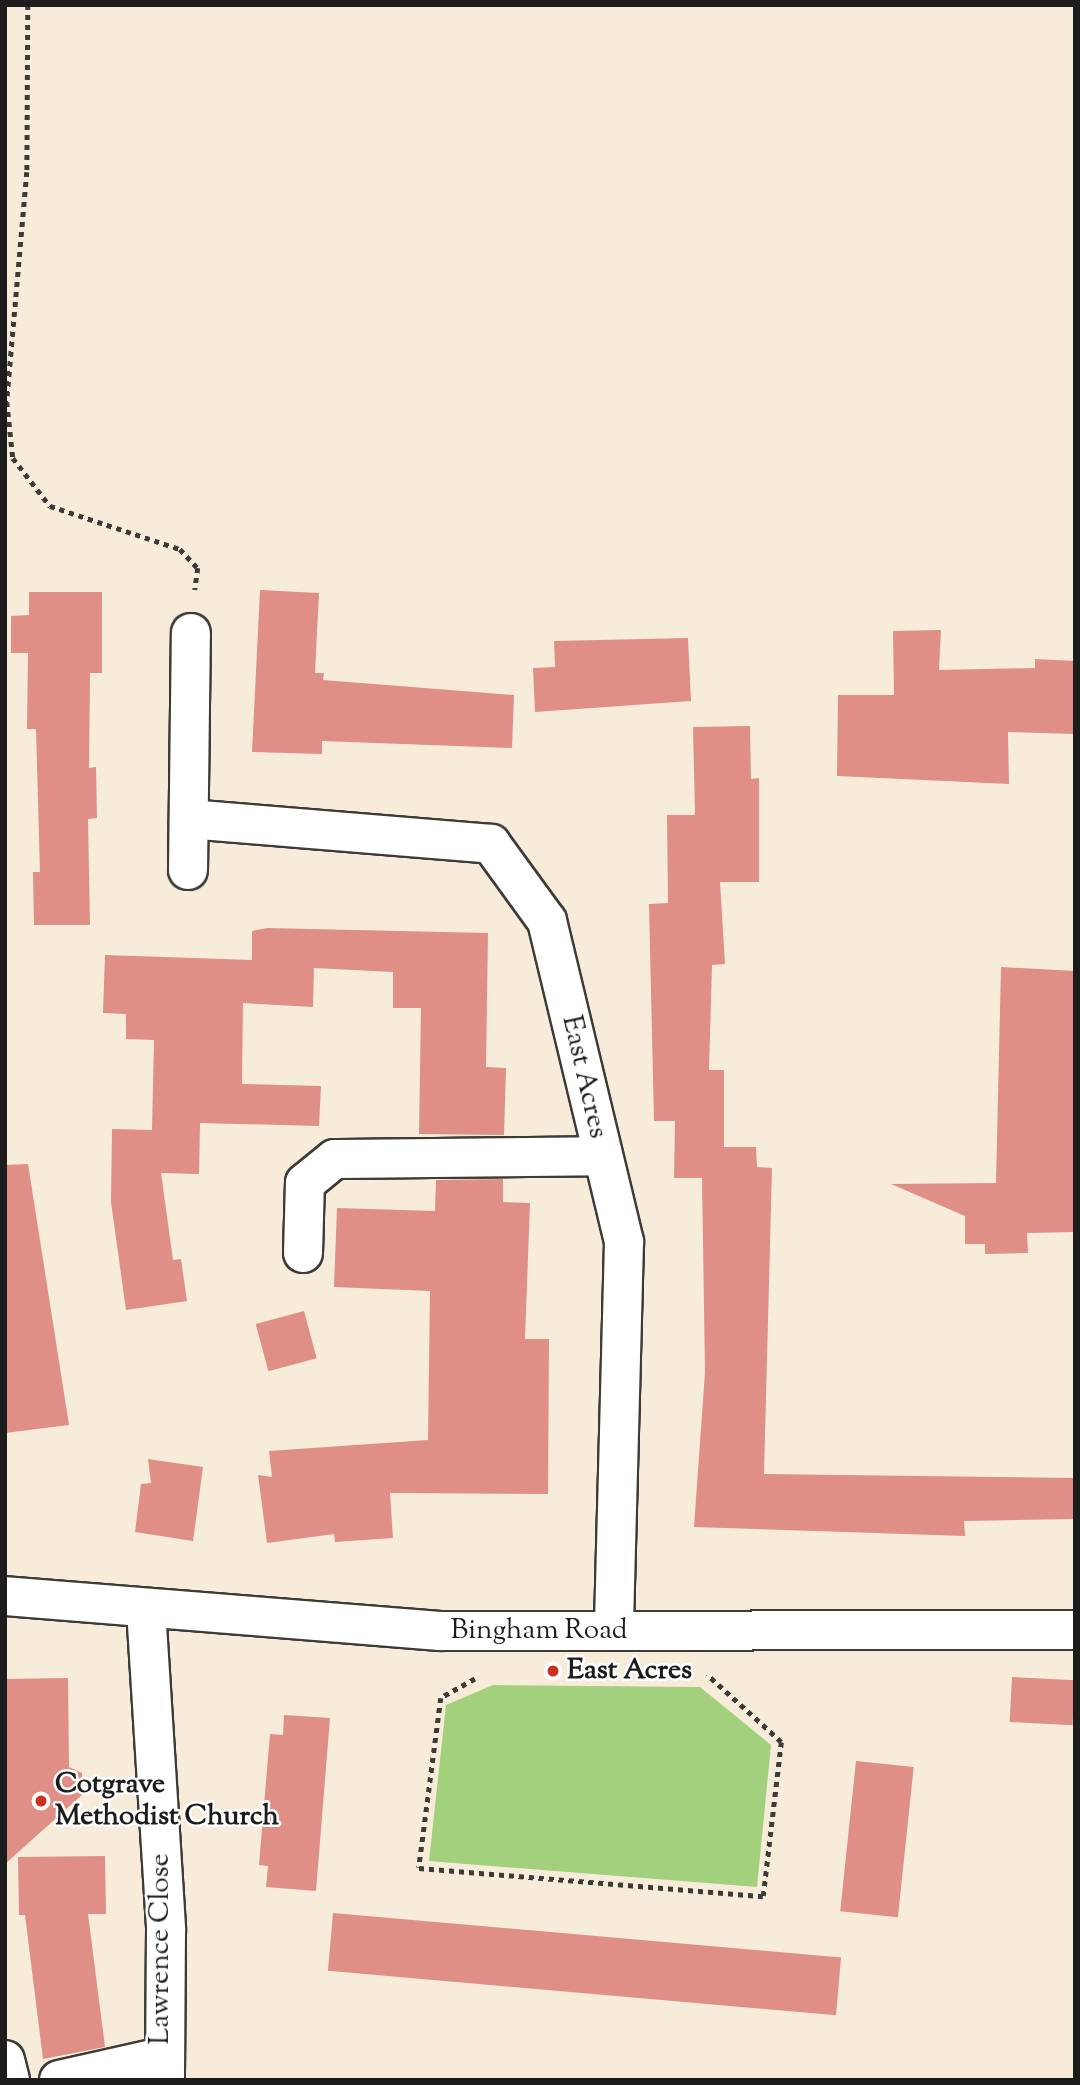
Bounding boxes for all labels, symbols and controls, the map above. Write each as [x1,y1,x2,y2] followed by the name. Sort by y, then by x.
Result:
[554,1012,614,1142] street label: East Acres
[451,1614,627,1648] street label: Bingham Road
[567,1654,692,1688] place label: East Acres
[545,1663,561,1679] marker: East Acres
[55,1768,279,1834] place label: Cotgrave Methodist Church
[33,1793,49,1809] marker: Cotgrave Methodist Church
[144,1853,178,2045] street label: Lawrence Close

